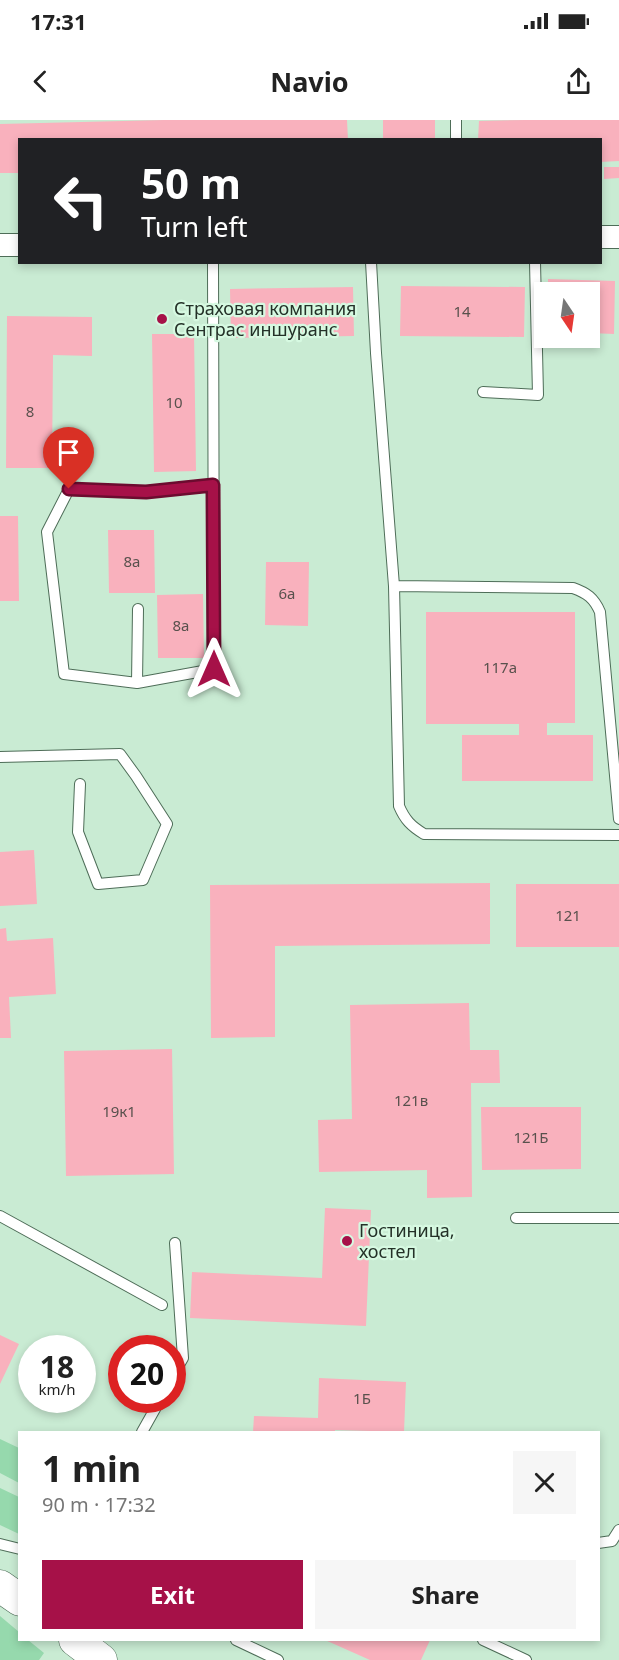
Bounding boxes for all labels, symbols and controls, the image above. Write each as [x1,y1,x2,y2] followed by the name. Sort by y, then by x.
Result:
[30,6,87,36] text: 17:31
[270,63,349,100] text: Navio
[24,65,57,98] icon: back
[562,65,595,98] icon: share
[141,154,241,211] text: 50 m
[42,162,120,240] icon: left
[141,208,247,245] text: Turn left
[534,282,600,348] north arrow
[534,282,600,348] map controls
[174,296,356,341] place label: Страховая компания Сентрас иншуранс
[453,301,471,321] house number: 14
[155,312,169,326] marker: Страховая компания Сентрас иншуранс
[165,392,183,412] house number: 10
[26,401,34,421] house number: 8
[43,427,94,489] pin
[52,436,85,469] icon: arrive
[124,551,140,571] house number: 8а
[279,583,295,603] house number: 6а
[173,615,189,635] house number: 8а
[182,637,246,701] position arrow
[483,657,517,677] house number: 117а
[555,905,581,925] house number: 121
[394,1090,428,1110] house number: 121в
[102,1101,136,1121] house number: 19к1
[514,1127,548,1147] house number: 121Б
[359,1218,455,1263] place label: Гостиница, хостел
[340,1234,354,1248] marker: Гостиница, хостел
[108,1335,186,1413] speed limit sign: 20
[40,1346,74,1387] text: 18
[39,1379,75,1399] text: km/h
[353,1388,371,1408] house number: 1Б
[42,1444,141,1493] text: 1 min
[513,1451,576,1514] button: close
[42,1491,156,1518] text: 90 m · 17:32
[42,1560,303,1629] button: Exit
[315,1560,576,1629] button: Share

